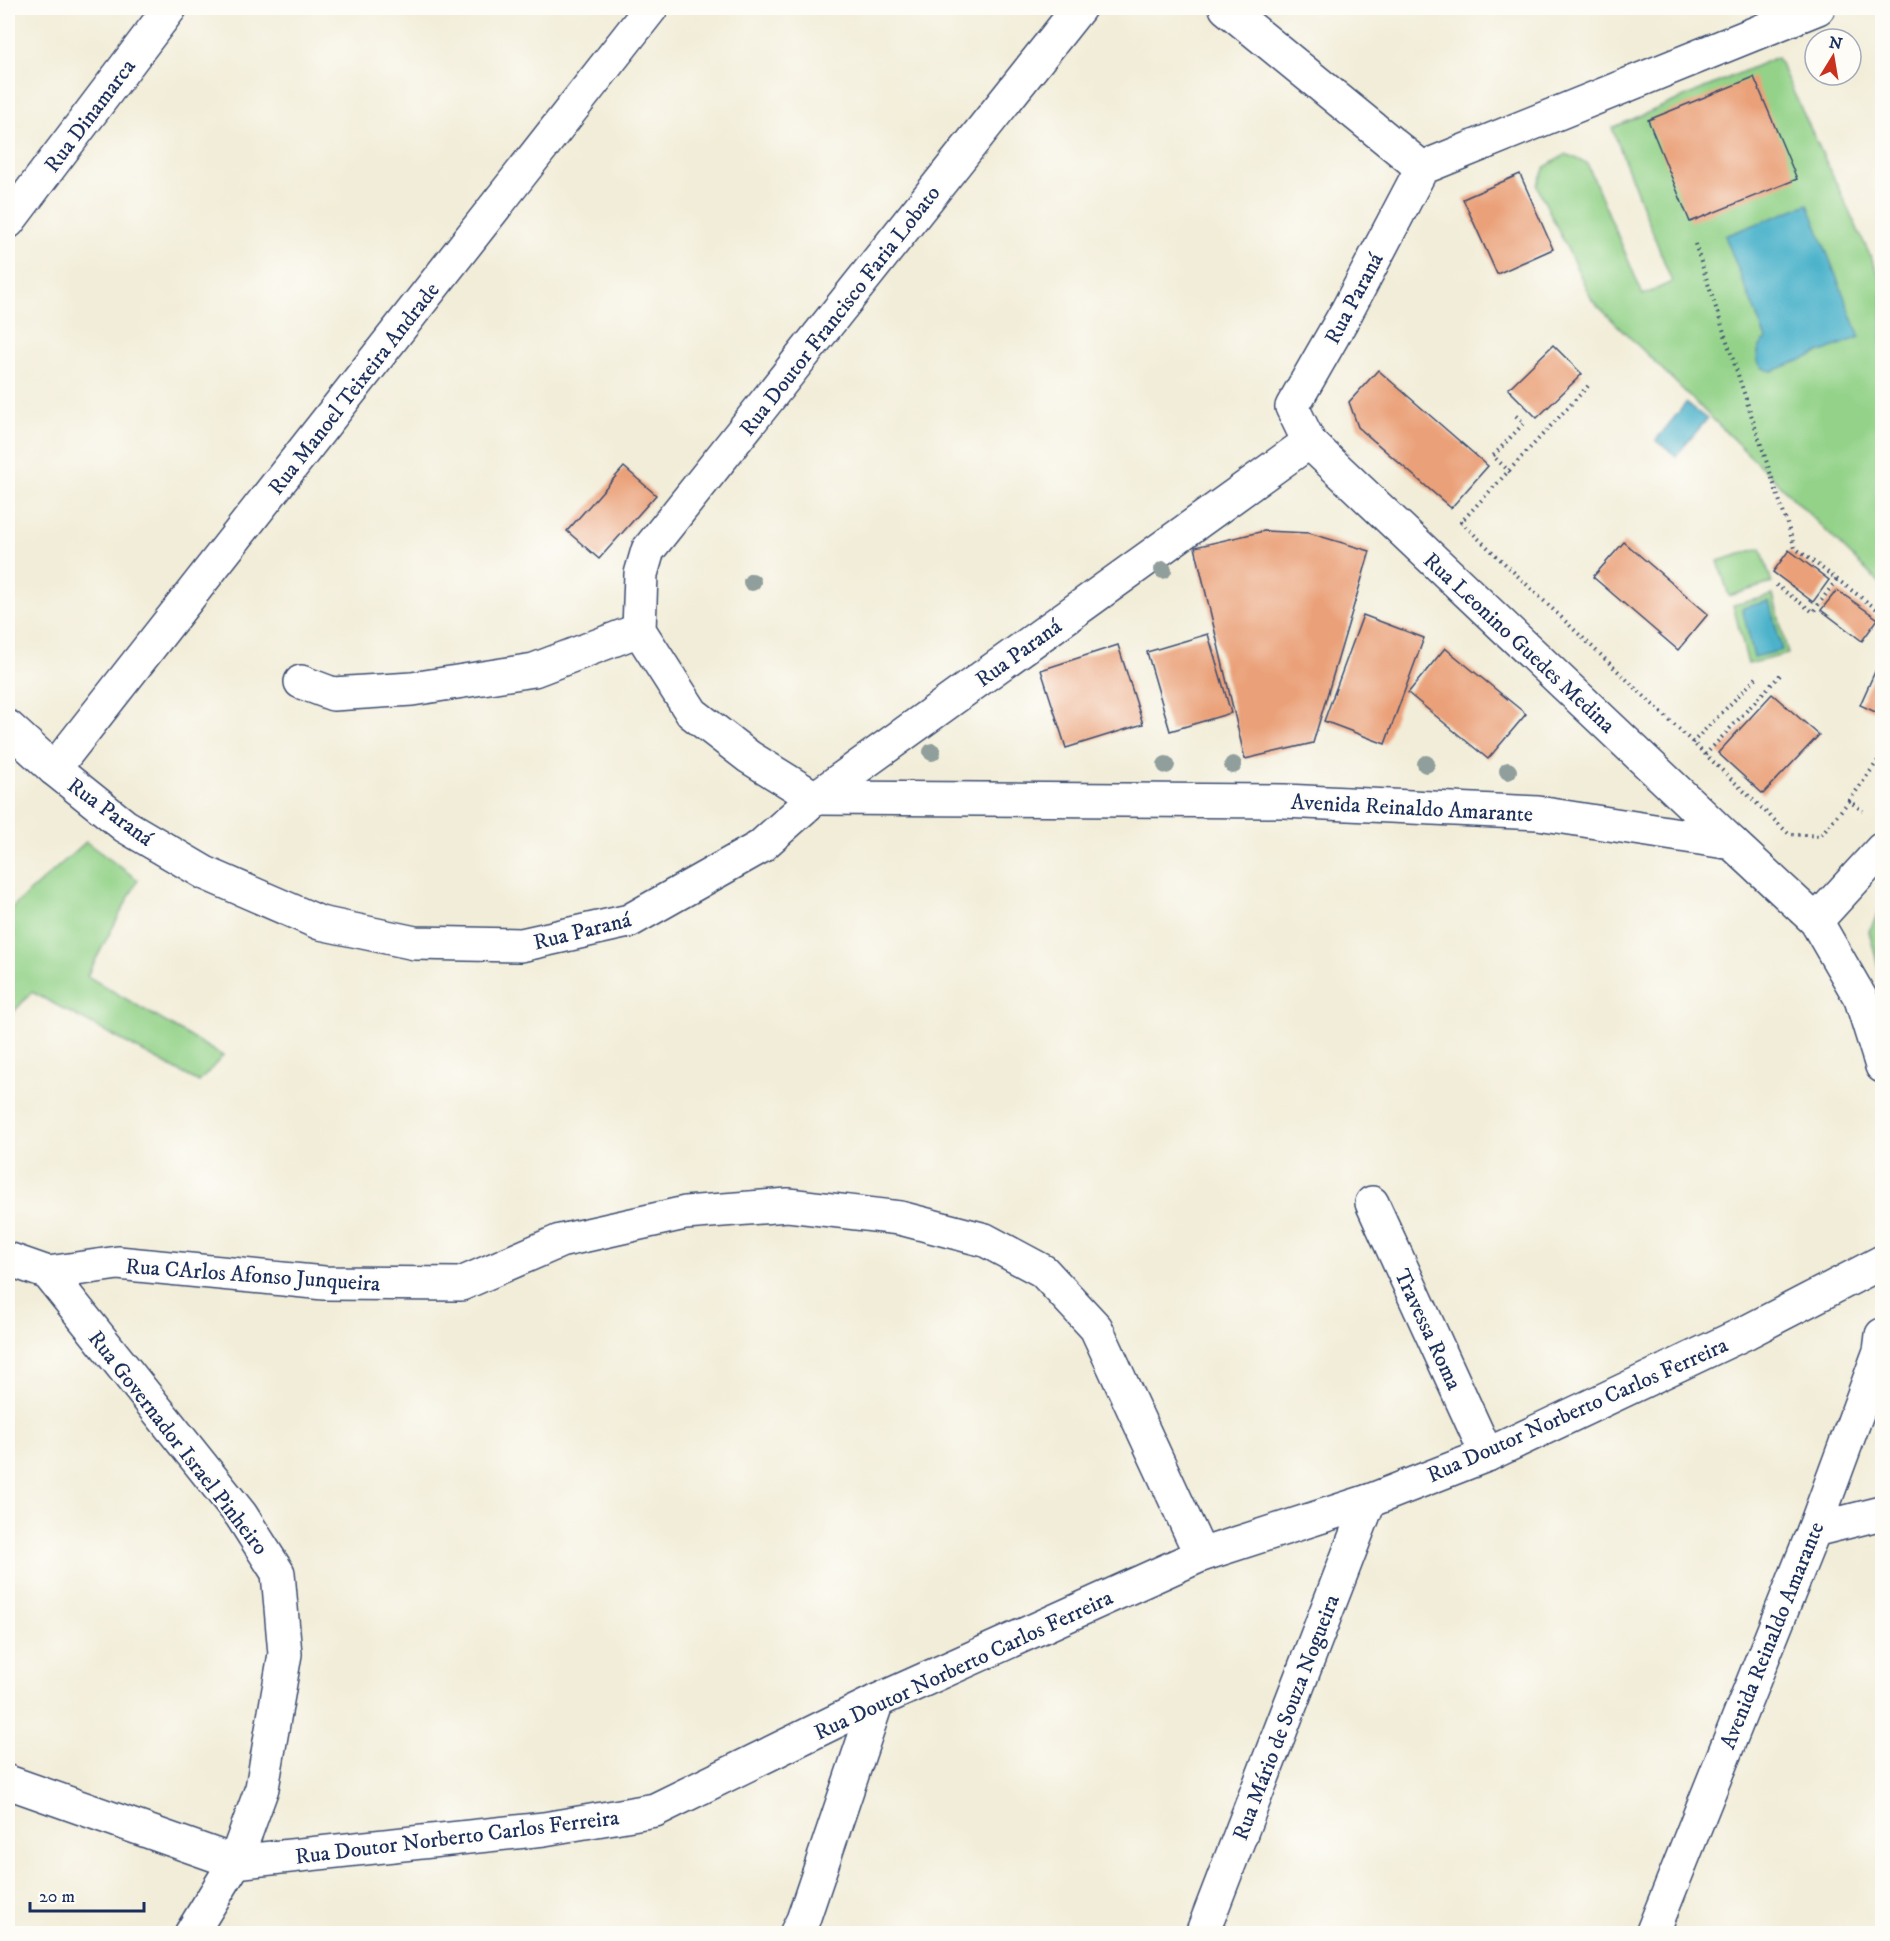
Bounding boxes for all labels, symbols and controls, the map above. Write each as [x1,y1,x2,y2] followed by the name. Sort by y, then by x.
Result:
[1803,27,1863,87] north arrow
[1827,32,1844,54] text: N
[39,53,142,178] street label: Rua Dinamarca
[734,180,946,442] street label: Rua Doutor Francisco Faria Lobato
[1319,248,1390,349] street label: Rua Paraná
[263,277,446,501] street label: Rua Manoel Teixeira Andrade
[1417,547,1621,740] street label: Rua Leonino Guedes Medina
[971,613,1068,693] street label: Rua Paraná
[62,772,159,853] street label: Rua Paraná
[1290,789,1534,828] street label: Avenida Reinaldo Amarante
[531,906,635,957] street label: Rua Paraná
[125,1253,382,1298] street label: Rua CArlos Afonso Junqueira
[1388,1265,1468,1395] street label: Travessa Roma
[82,1325,274,1560] street label: Rua Governador Israel Pinheiro
[1423,1331,1733,1489] street label: Rua Doutor Norberto Carlos Ferreira
[1714,1518,1830,1753] street label: Avenida Reinaldo Amarante
[810,1584,1118,1747] street label: Rua Doutor Norberto Carlos Ferreira
[1227,1590,1346,1844] street label: Rua Mário de Souza Nogueira
[294,1804,621,1871] street label: Rua Doutor Norberto Carlos Ferreira
[30,1875,144,1913] scale bar
[39,1886,75,1908] text: 20 m

